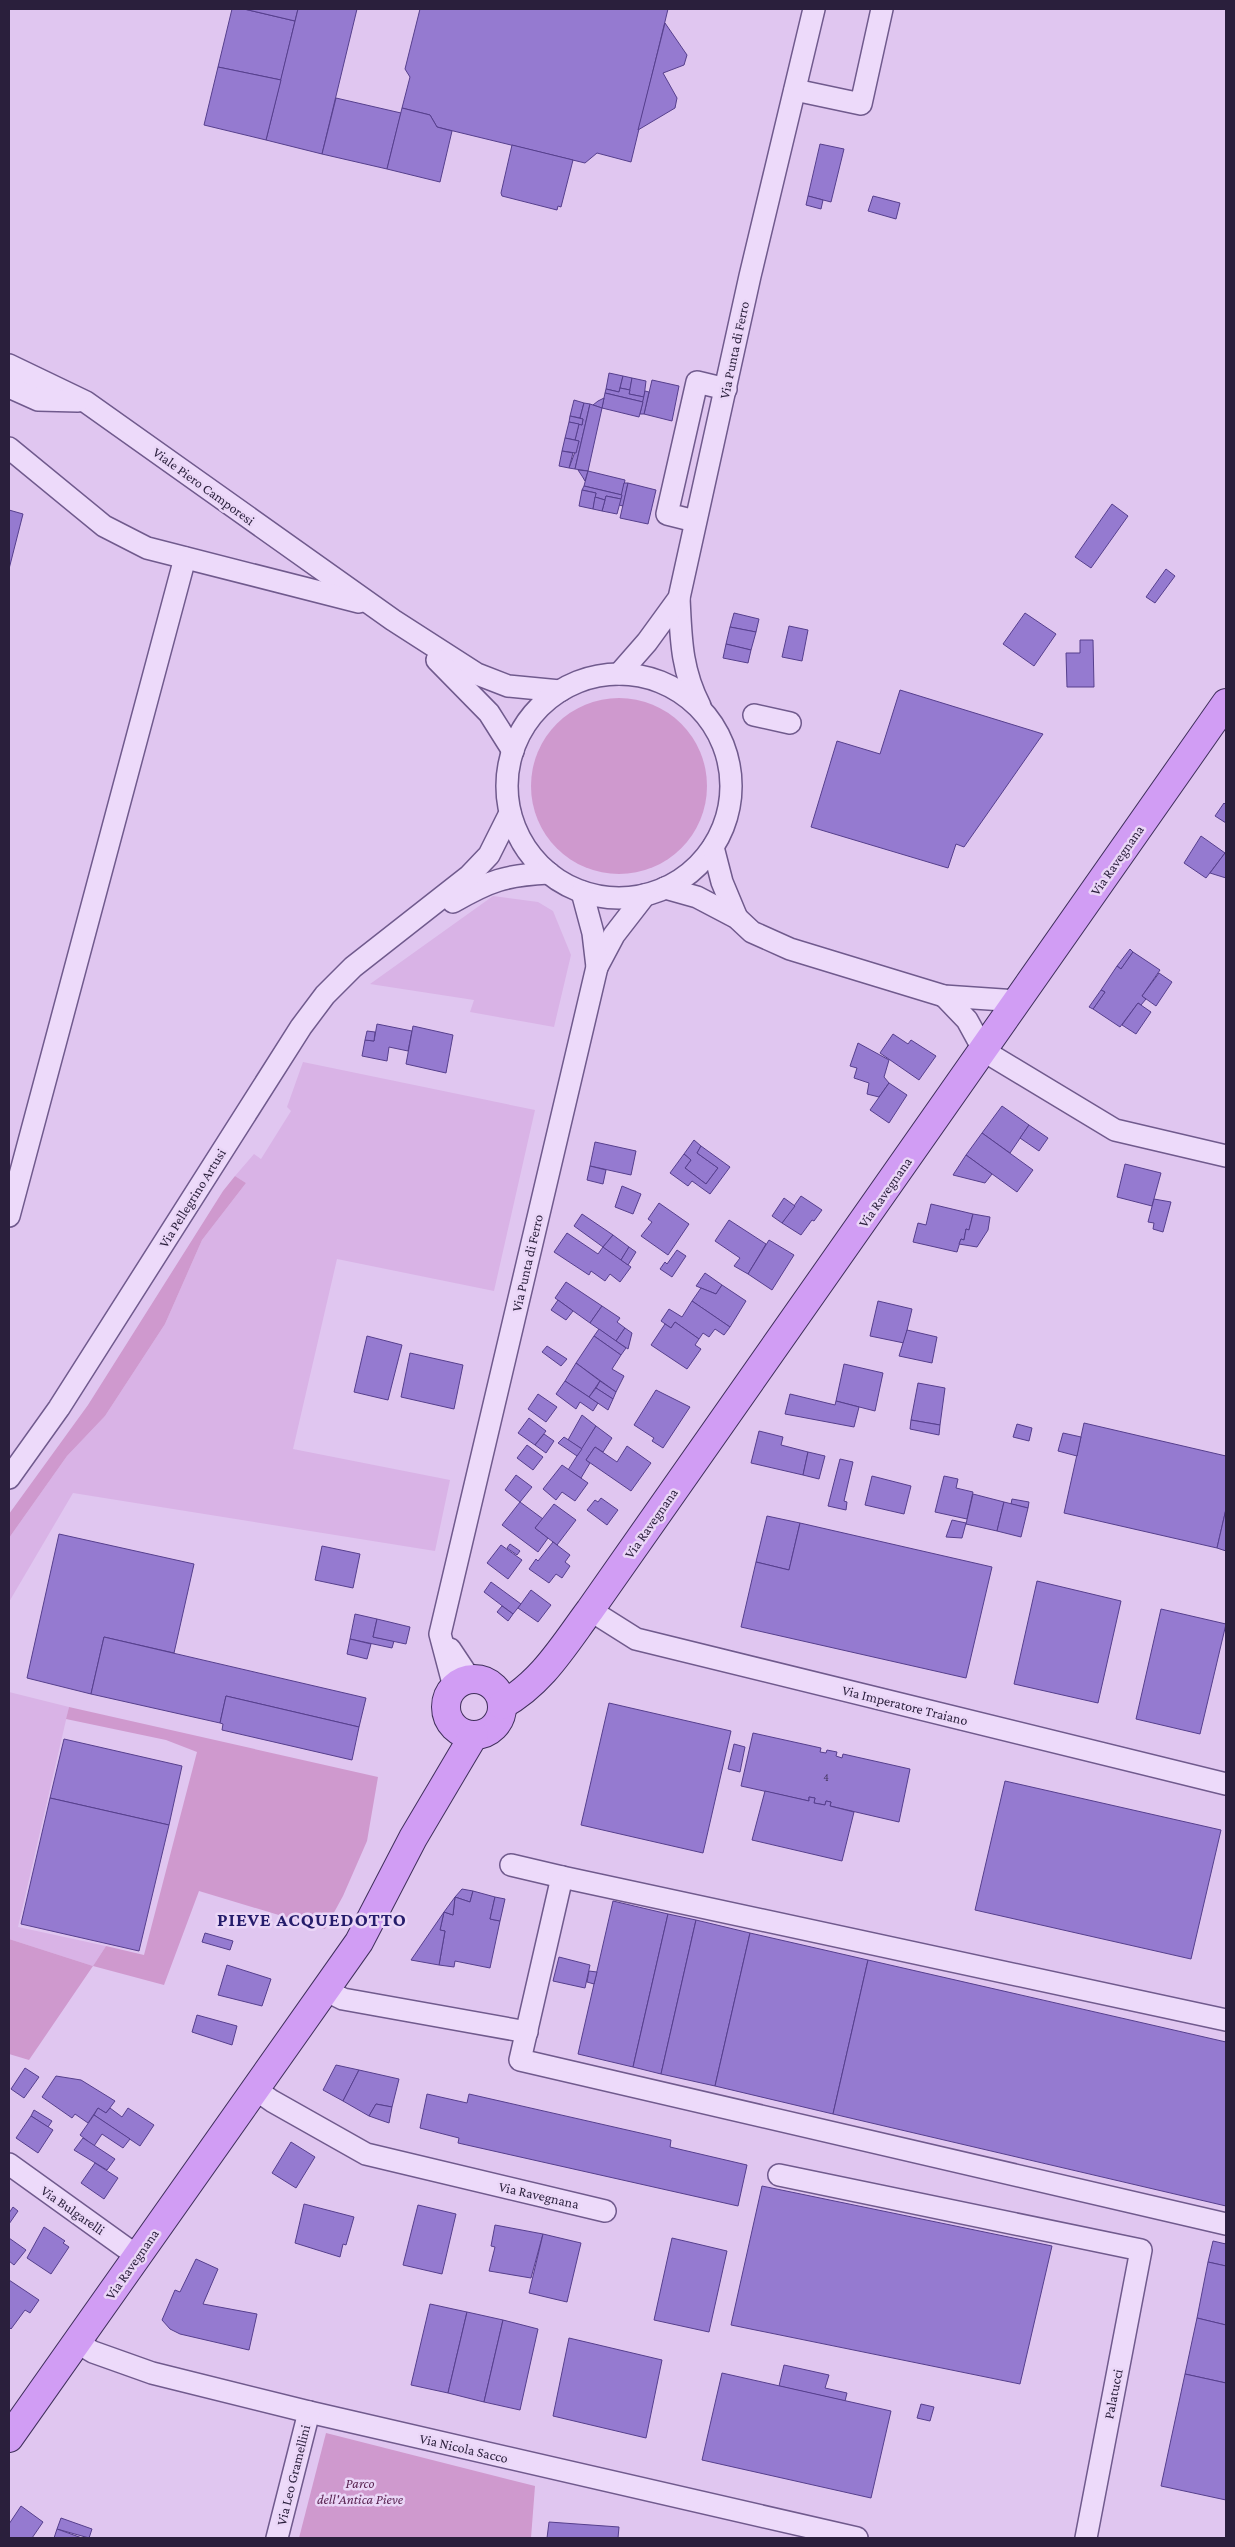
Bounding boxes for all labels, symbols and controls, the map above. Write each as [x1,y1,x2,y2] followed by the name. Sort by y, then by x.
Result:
[716,300,752,400] street label: Via Punta di Ferro
[150,444,258,528] street label: Viale Piero Camporesi
[1087,821,1147,898] street label: Via Ravegnana
[155,1145,229,1250] street label: Via Pellegrino Artusi
[855,1153,915,1230] street label: Via Ravegnana
[508,1213,546,1313] street label: Via Punta di Ferro
[621,1484,681,1561] street label: Via Ravegnana
[840,1682,970,1728] street label: Via Imperatore Traiano
[823,1771,829,1783] house number: 4
[217,1909,407,1930] district label: PIEVE ACQUEDOTTO
[497,2178,581,2212] street label: Via Ravegnana
[38,2182,108,2238] street label: Via Bulgarelli
[102,2225,162,2302] street label: Via Ravegnana
[1100,2367,1126,2420] street label: Palatucci
[273,2423,313,2527] street label: Via Leo Gramellini
[418,2430,510,2466] street label: Via Nicola Sacco
[317,2475,404,2507] park label: Parco dell'Antica Pieve

